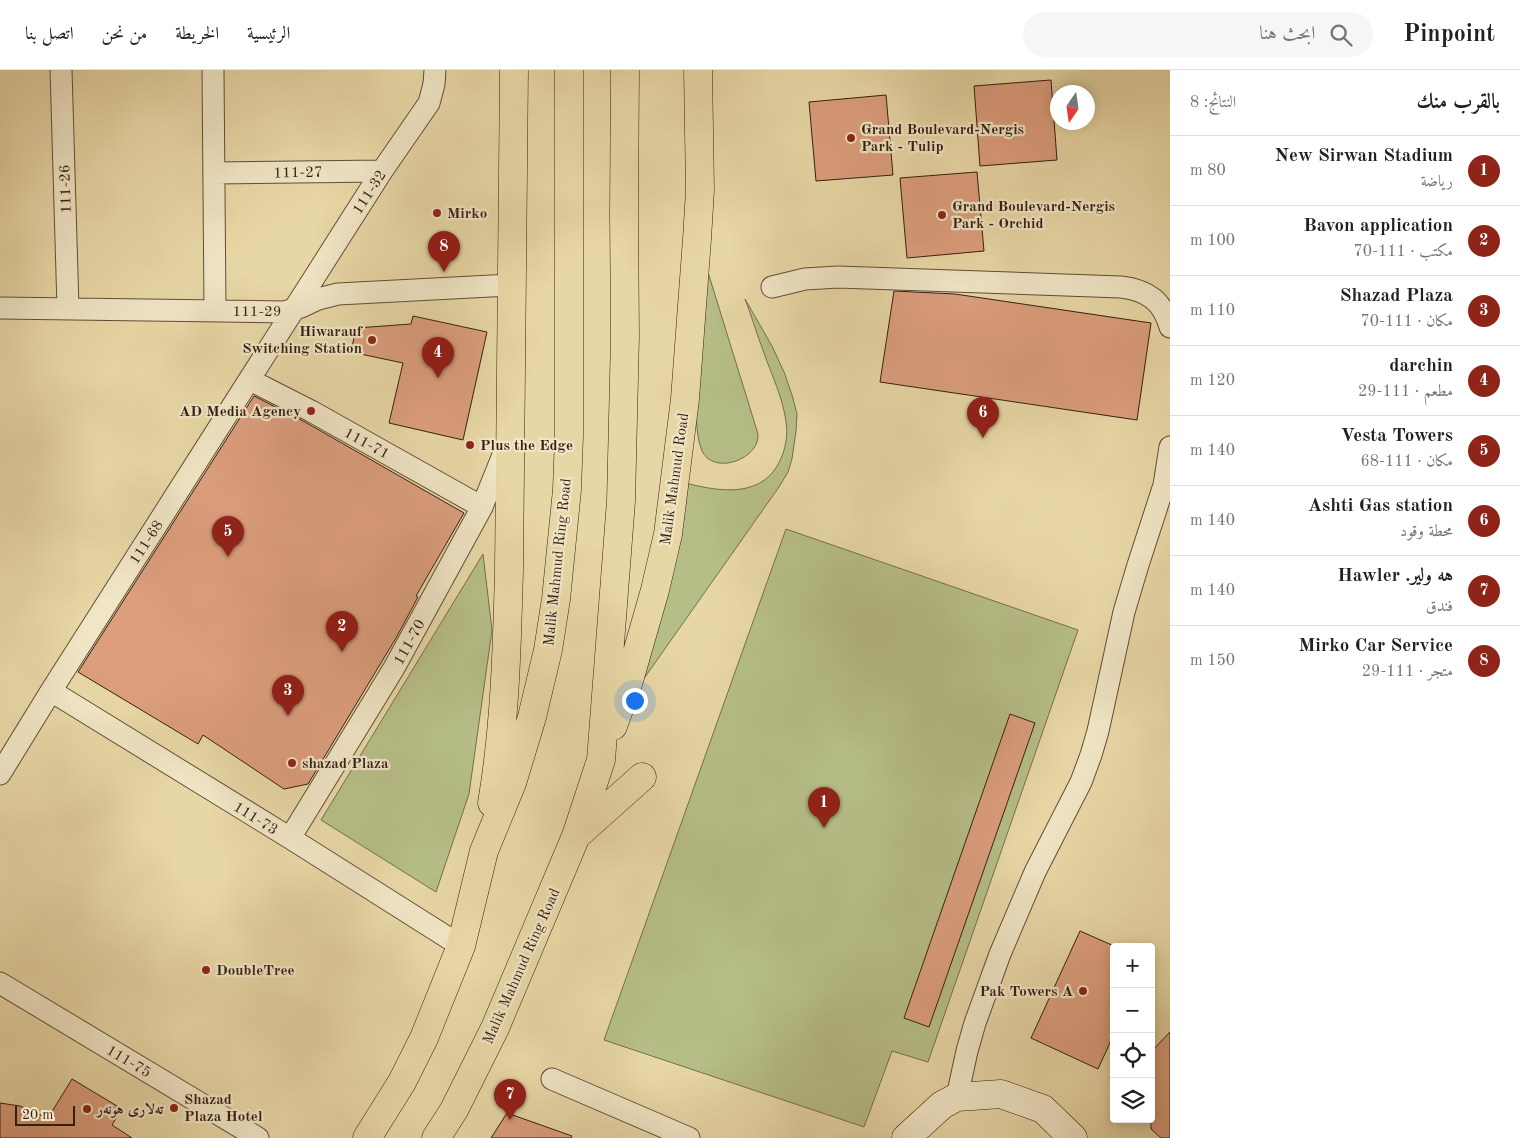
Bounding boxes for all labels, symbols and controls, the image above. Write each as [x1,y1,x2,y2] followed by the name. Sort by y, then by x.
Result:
[1023,12,1373,57] search box
[1327,21,1355,49] icon: search
[1403,23,1495,47] text: Pinpoint
[25,25,74,43] text: اتصل بنا
[102,25,147,43] text: من نحن
[175,25,219,43] text: الخريطة
[247,25,290,43] text: الرئيسية
[1259,25,1315,44] text: ابحث هنا
[1050,85,1095,130] north arrow
[1417,92,1500,113] text: بالقرب منك
[1190,95,1236,111] text: النتائج: 8
[861,123,1024,155] place label: Grand Boulevard-Nergis Park - Tulip
[845,132,857,144] marker: Grand Boulevard-Nergis Park - Tulip
[1274,147,1453,166] text: New Sirwan Stadium
[1190,163,1226,179] text: 80 m
[1479,163,1489,179] text: 1
[58,164,75,214] street label: 111-26
[273,166,323,181] street label: 111-27
[351,168,390,217] street label: 111-32
[1421,174,1453,190] text: رياضة
[952,200,1115,232] place label: Grand Boulevard-Nergis Park - Orchid
[431,207,443,219] marker: Mirko
[447,207,487,222] place label: Mirko
[936,209,948,221] marker: Grand Boulevard-Nergis Park - Orchid
[1303,217,1453,236] text: Bavon application
[428,231,460,272] pin: 8
[1190,233,1235,249] text: 100 m
[1479,233,1489,249] text: 2
[1354,244,1453,260] text: مكتب · 111-70
[1340,287,1453,306] text: Shazad Plaza
[1190,303,1235,319] text: 110 m
[1479,303,1489,319] text: 3
[232,305,282,320] street label: 111-29
[1360,314,1453,330] text: مكان · 111-70
[242,325,364,357] place label: Hiwarauf Switching Station
[366,334,378,346] marker: Hiwarauf Switching Station
[422,337,454,378] pin: 4
[1389,357,1453,376] text: darchin
[1190,373,1235,389] text: 120 m
[1479,373,1489,389] text: 4
[1358,384,1453,400] text: مطعم · 111-29
[967,397,999,438] pin: 6
[179,405,301,420] place label: AD Media Agency
[305,405,317,417] marker: AD Media Agency
[659,412,692,546] street label: Malik Mahmud Road
[341,426,391,463] street label: 111-71
[1340,427,1453,446] text: Vesta Towers
[464,439,476,451] marker: Plus the Edge
[480,439,573,454] place label: Plus the Edge
[1190,443,1235,459] text: 140 m
[1479,443,1489,459] text: 5
[1360,454,1453,470] text: مكان · 111-68
[542,477,575,647] street label: Malik Mahmud Ring Road
[1308,497,1453,516] text: Ashti Gas station
[1190,513,1235,529] text: 140 m
[1479,513,1489,529] text: 6
[212,516,244,557] pin: 5
[128,518,167,567] street label: 111-68
[1400,524,1453,540] text: محطة وقود
[1337,567,1453,586] text: هه ولير. Hawler
[1190,583,1235,599] text: 140 m
[1479,583,1489,599] text: 7
[1426,599,1453,615] text: فندق
[326,611,358,652] pin: 2
[392,618,429,668] street label: 111-70
[1298,637,1453,656] text: Mirko Car Service
[1190,653,1235,669] text: 150 m
[1479,653,1489,669] text: 8
[1362,664,1453,680] text: متجر · 111-29
[272,675,304,716] pin: 3
[622,688,648,714] your location
[286,757,298,769] marker: shazad Plaza
[302,757,389,772] place label: shazad Plaza
[808,787,840,828] pin: 1
[230,800,280,839] street label: 111-73
[481,886,564,1047] street label: Malik Mahmud Ring Road
[1110,943,1155,1123] map controls
[1110,943,1155,988] button: +
[200,964,212,976] marker: DoubleTree
[216,964,295,979] place label: DoubleTree
[979,985,1073,1000] place label: Pak Towers A
[1077,985,1089,997] marker: Pak Towers A
[1110,988,1155,1033] button: −
[1110,1033,1155,1078] button: locate
[103,1043,153,1081] street label: 111-75
[1110,1078,1155,1123] button: layers
[494,1079,526,1120] pin: 7
[184,1093,263,1125] place label: Shazad Plaza Hotel
[95,1102,164,1118] place label: تەلاری هونەر
[168,1102,180,1114] marker: Shazad Plaza Hotel
[15,1103,75,1126] scale bar
[81,1103,93,1115] marker: تەلاری هونەر
[22,1108,53,1122] text: 20 m

